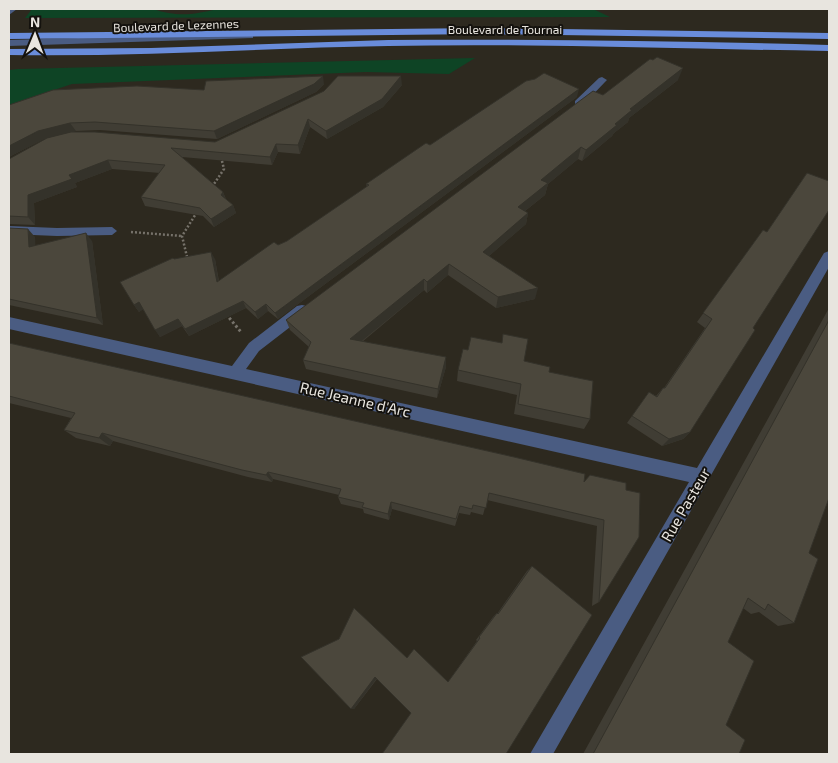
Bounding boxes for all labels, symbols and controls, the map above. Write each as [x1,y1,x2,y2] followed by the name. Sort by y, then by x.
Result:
[10,10,60,60] north arrow
[30,13,40,30] text: N
[113,16,239,34] street label: Boulevard de Lezennes
[448,22,562,36] street label: Boulevard de Tournai
[298,378,412,420] street label: Rue Jeanne d'Arc
[657,464,713,545] street label: Rue Pasteur

